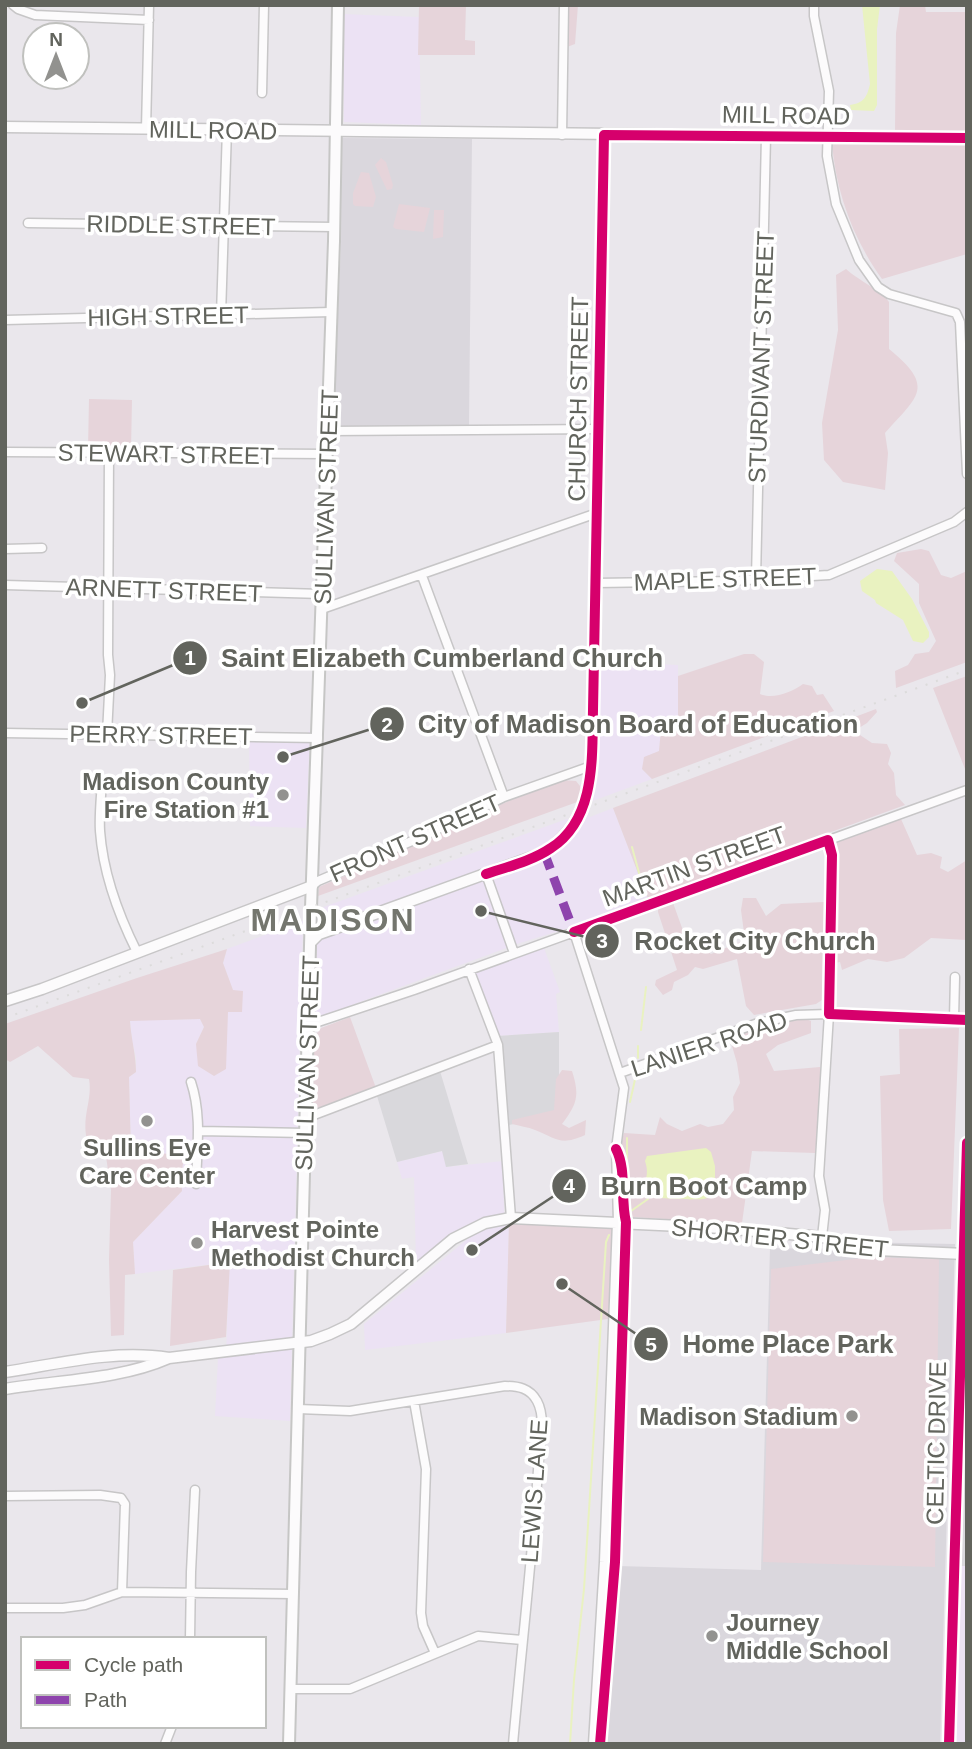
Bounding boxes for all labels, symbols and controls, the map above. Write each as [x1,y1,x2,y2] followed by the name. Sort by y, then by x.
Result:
[21,21,91,91] north arrow
[49,29,63,50] text: N
[722,100,850,130] street label: MILL ROAD
[149,115,277,145] street label: MILL ROAD
[86,210,276,240] street label: RIDDLE STREET
[743,230,779,484] street label: STURDIVANT STREET
[563,296,593,502] street label: CHURCH STREET
[87,301,249,331] street label: HIGH STREET
[309,388,343,605] street label: SULLIVAN STREET
[57,439,275,469] street label: STEWART STREET
[633,562,817,596] street label: MAPLE STREET
[65,573,263,607] street label: ARNETT STREET
[172,634,677,681] callout: Saint Elizabeth Cumberland Church
[221,643,663,673] text: Saint Elizabeth Cumberland Church
[184,646,196,669] text: 1
[369,701,873,748] callout: City of Madison Board of Education
[418,709,858,739] text: City of Madison Board of Education
[381,713,393,736] text: 2
[69,720,253,750] street label: PERRY STREET
[82,768,270,823] place label: Madison County Fire Station #1
[275,787,291,803] marker: Madison County Fire Station #1
[326,788,505,888] street label: FRONT STREET
[599,820,790,912] street label: MARTIN STREET
[250,902,416,938] district label: MADISON
[585,918,889,965] callout: Rocket City Church
[634,926,876,956] text: Rocket City Church
[596,929,608,952] text: 3
[290,954,324,1171] street label: SULLIVAN STREET
[627,1006,791,1082] street label: LANIER ROAD
[139,1113,155,1129] marker: Sullins Eye Care Center
[79,1134,215,1189] place label: Sullins Eye Care Center
[551,1162,821,1209] callout: Burn Boot Camp
[601,1171,807,1201] text: Burn Boot Camp
[563,1174,575,1197] text: 4
[670,1213,890,1263] street label: SHORTER STREET
[211,1216,415,1271] place label: Harvest Pointe Methodist Church
[189,1235,205,1251] marker: Harvest Pointe Methodist Church
[633,1321,907,1368] callout: Home Place Park
[682,1329,894,1359] text: Home Place Park
[645,1333,657,1356] text: 5
[921,1361,951,1525] street label: CELTIC DRIVE
[639,1403,838,1430] place label: Madison Stadium
[844,1408,860,1424] marker: Madison Stadium
[516,1418,552,1564] street label: LEWIS LANE
[726,1609,889,1664] place label: Journey Middle School
[704,1628,720,1644] marker: Journey Middle School
[21,1637,266,1728] legend
[84,1653,183,1676] text: Cycle path
[84,1688,127,1711] text: Path

